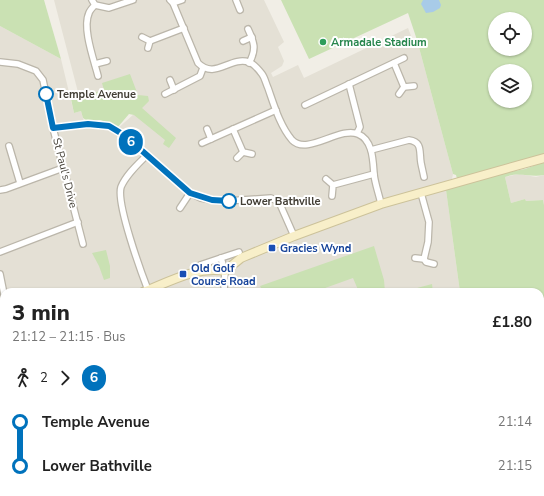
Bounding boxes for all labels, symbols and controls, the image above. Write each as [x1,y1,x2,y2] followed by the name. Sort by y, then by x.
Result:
[488,12,532,108] map controls
[488,12,532,56] button: locate
[331,35,427,50] place label: Armadale Stadium
[318,37,328,47] marker: Armadale Stadium
[488,64,532,108] button: layers
[38,86,54,102] marker: Temple Avenue
[57,87,136,102] place label: Temple Avenue
[118,129,144,155] line badge: 6
[127,132,135,151] text: 6
[49,136,81,210] street label: St Paul's Drive
[221,193,237,209] marker: Lower Bathville
[240,194,321,209] place label: Lower Bathville
[280,241,351,256] place label: Gracies Wynd
[267,243,277,253] marker: Gracies Wynd
[191,261,256,289] place label: Old Golf Course Road
[178,269,188,279] marker: Old Golf Course Road
[12,298,70,328] text: 3 min
[492,312,532,332] text: £1.80
[12,328,126,346] text: 21:12 – 21:15 · Bus
[12,367,34,389] icon: walk
[54,367,76,389] icon: forward
[90,368,98,387] text: 6
[40,369,48,387] text: 2
[42,412,150,432] text: Temple Avenue
[498,413,532,431] text: 21:14
[42,456,152,476] text: Lower Bathville
[498,457,532,475] text: 21:15

